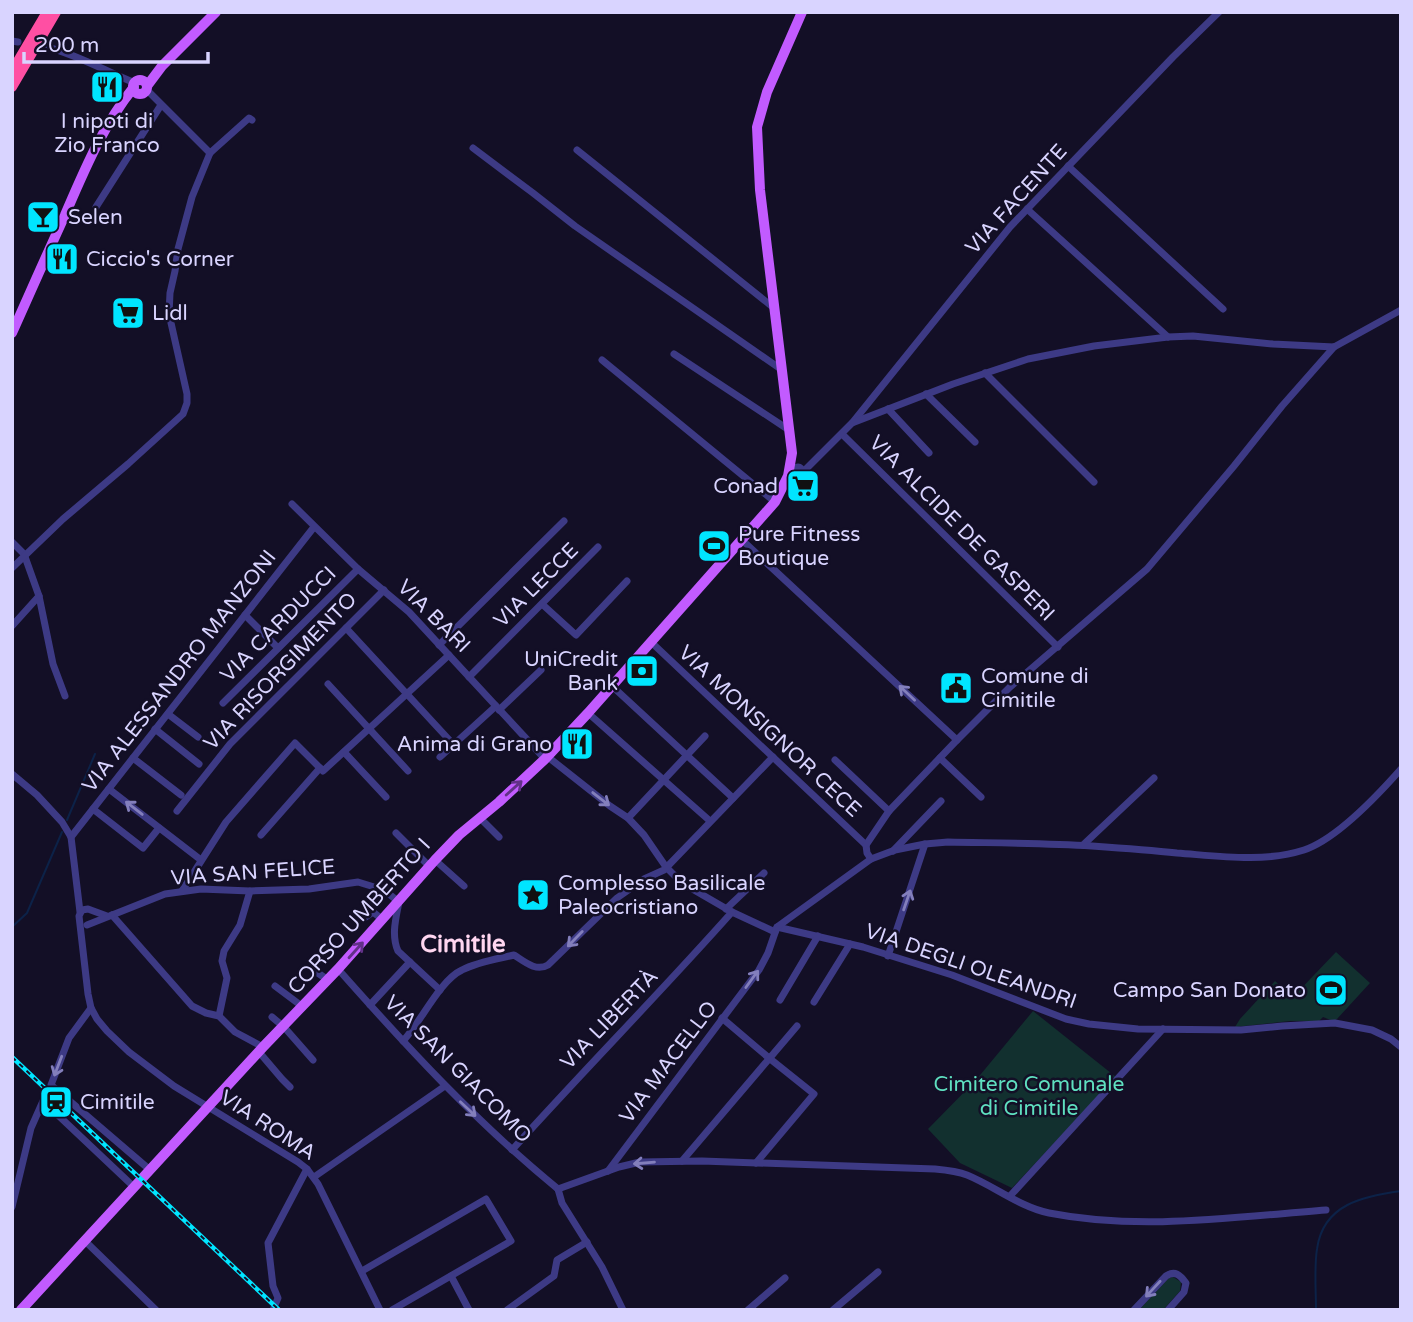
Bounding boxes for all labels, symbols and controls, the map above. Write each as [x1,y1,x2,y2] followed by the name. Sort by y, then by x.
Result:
[24,21,208,65] scale bar
[35,33,99,58] text: 200 m
[88,68,126,106] restaurant icon: I nipoti di Zio Franco
[54,109,160,158] place label: I nipoti di Zio Franco
[960,139,1072,260] street label: VIA FACENTE
[24,198,62,236] bar icon: Selen
[68,205,123,230] place label: Selen
[43,240,81,278] restaurant icon: Ciccio's Corner
[86,247,234,272] place label: Ciccio's Corner
[109,294,147,332] supermarket icon: Lidl
[152,301,188,326] place label: Lidl
[864,430,1060,626] street label: VIA ALCIDE DE GASPERI
[784,467,822,505] supermarket icon: Conad
[713,474,778,499] place label: Conad
[738,522,860,571] place label: Pure Fitness Boutique
[695,527,733,565] sports icon: Pure Fitness Boutique
[489,538,584,633] street label: VIA LECCE
[77,545,282,797] street label: VIA ALESSANDRO MANZONI
[215,561,341,687] street label: VIA CARDUCCI
[392,575,475,658] street label: VIA BARI
[199,587,362,755] street label: VIA RISORGIMENTO
[673,640,866,823] street label: VIA MONSIGNOR CECE
[524,647,618,696] place label: UniCredit Bank
[623,652,661,690] bank icon: UniCredit Bank
[981,664,1089,713] place label: Comune di Cimitile
[937,669,975,707] public building icon: Comune di Cimitile
[898,685,916,701] one-way arrow
[558,725,596,763] restaurant icon: Anima di Grano
[397,732,552,757] place label: Anima di Grano
[505,780,523,796] one-way arrow
[592,792,610,807] one-way arrow
[125,801,144,816] one-way arrow
[283,833,436,1000] street label: CORSO UMBERTO I
[170,854,336,891] street label: VIA SAN FELICE
[558,871,765,920] place label: Complesso Basilicale Paleocristiano
[514,876,552,914] place icon: Complesso Basilicale Paleocristiano
[901,889,914,911] one-way arrow
[862,919,1080,1014] street label: VIA DEGLI OLEANDRI
[420,930,506,959] district label: Cimitile
[567,930,584,947] one-way arrow
[347,942,364,959] one-way arrow
[555,964,663,1075] street label: VIA LIBERTÀ
[745,970,759,989] one-way arrow
[1312,971,1350,1009] sports icon: Campo San Donato
[1113,978,1306,1003] place label: Campo San Donato
[379,990,537,1148] street label: VIA SAN GIACOMO
[614,996,722,1128] street label: VIA MACELLO
[50,1055,63,1077] one-way arrow
[934,1072,1124,1121] park label: Cimitero Comunale di Cimitile
[37,1083,75,1121] station icon: Cimitile
[215,1085,321,1166] street label: VIA ROMA
[80,1090,155,1115] place label: Cimitile
[459,1100,476,1117] one-way arrow
[634,1157,656,1170] one-way arrow
[1145,1280,1161,1298] one-way arrow

